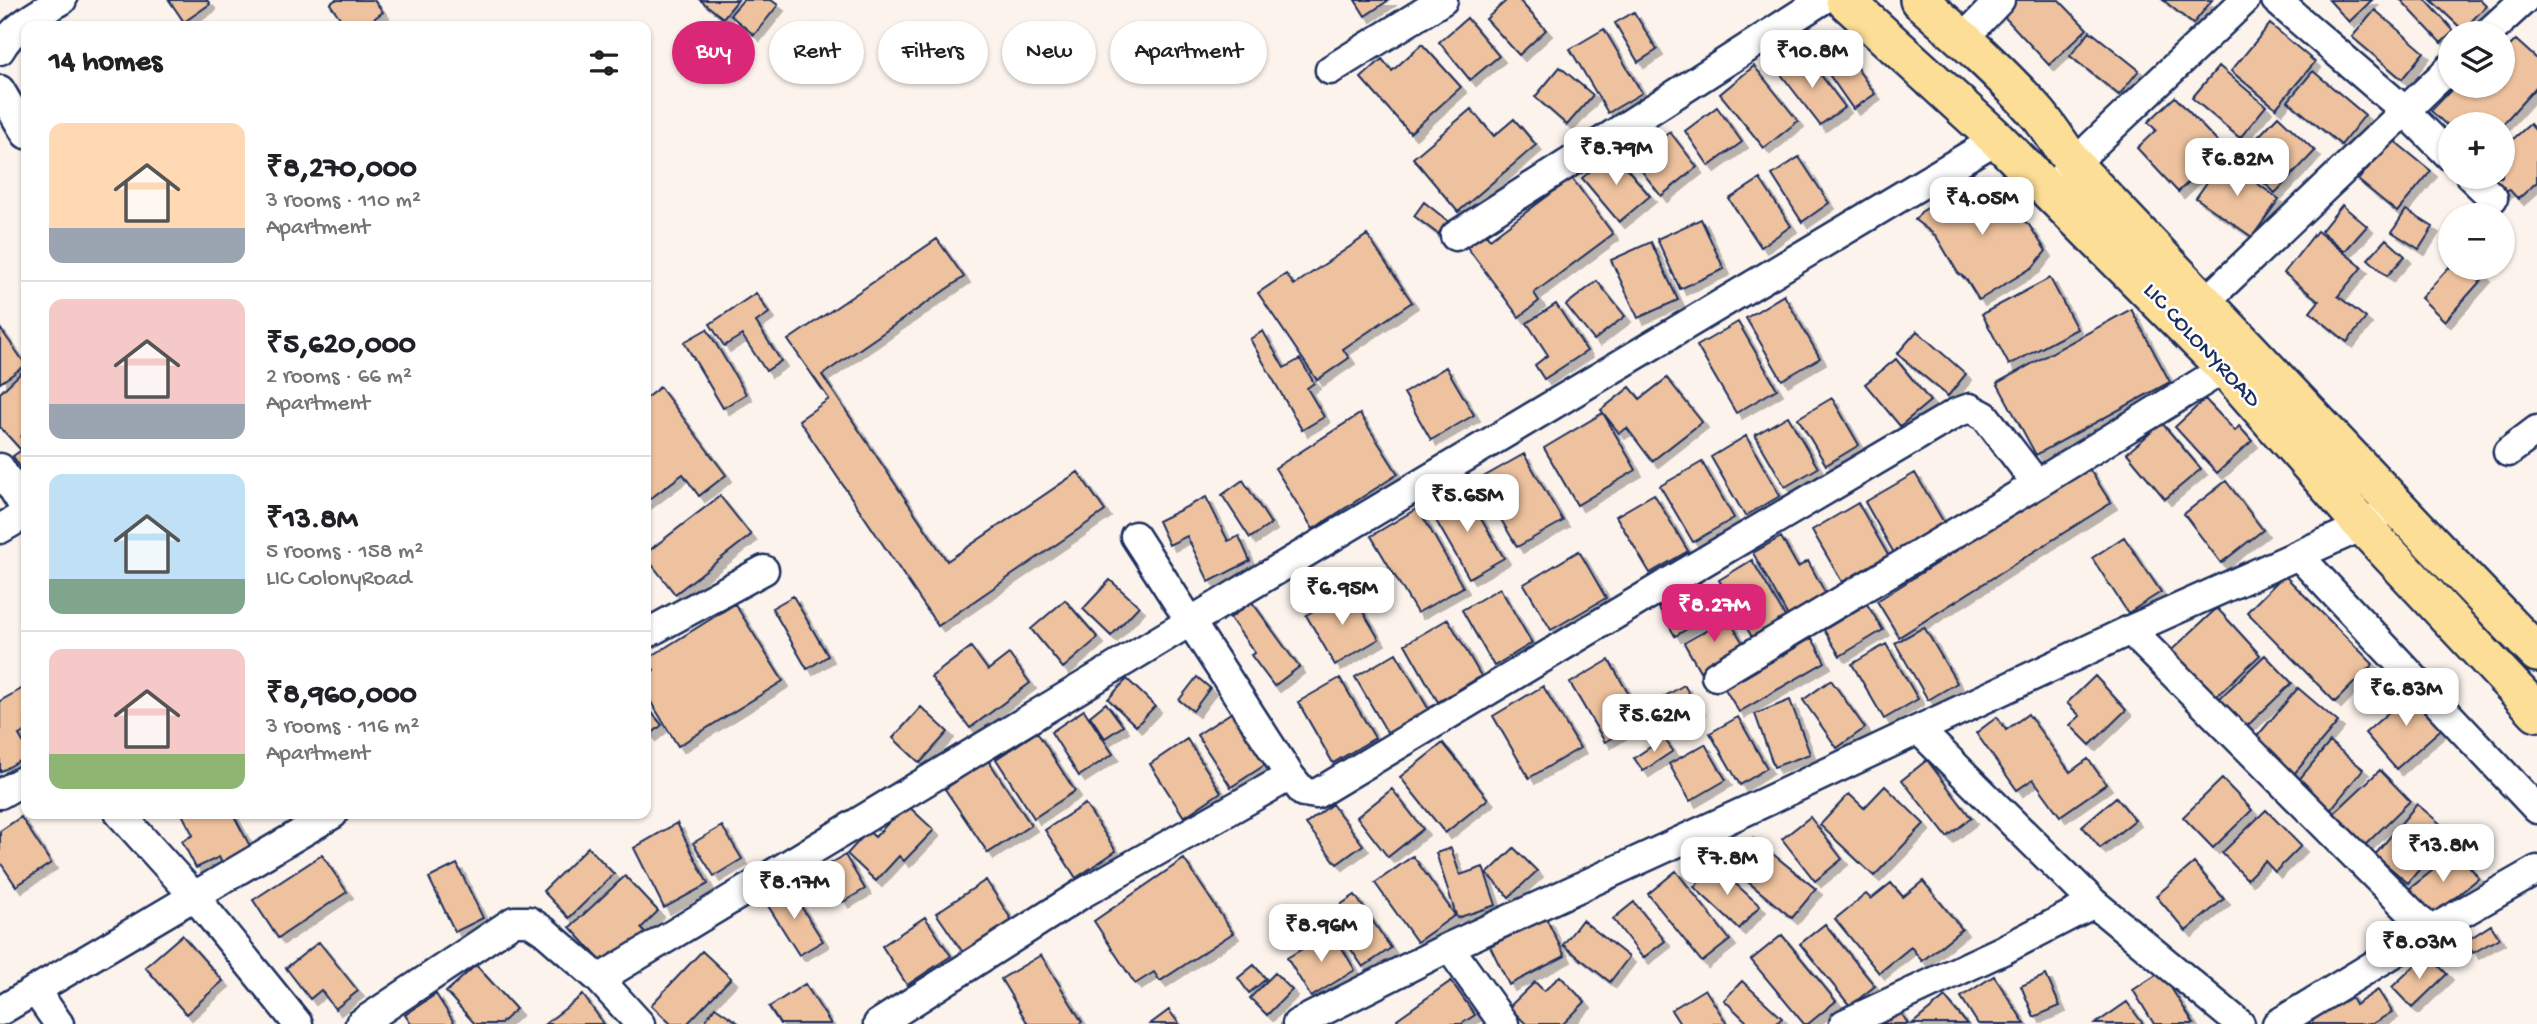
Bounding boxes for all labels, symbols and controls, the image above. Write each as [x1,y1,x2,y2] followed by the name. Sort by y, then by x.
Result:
[672,21,755,84] chip: Buy
[769,21,864,84] chip: Rent
[878,21,988,84] chip: Filters
[1002,21,1096,84] chip: New
[1110,21,1267,84] chip: Apartment
[2438,21,2515,280] map controls
[2438,21,2515,98] button: layers
[1755,31,1869,90] pin: ₹10.8M
[1776,39,1848,66] text: ₹10.8M
[585,44,623,82] icon: filters
[49,46,162,81] text: 14 homes
[2438,112,2515,189] button: +
[1559,128,1673,187] pin: ₹8.79M
[1580,136,1652,163] text: ₹8.79M
[2180,138,2294,198] pin: ₹6.82M
[2201,147,2273,174] text: ₹6.82M
[105,151,189,235] icon: home
[266,153,417,188] text: ₹8,270,000
[1925,177,2039,237] pin: ₹4.05M
[1946,186,2018,213] text: ₹4.05M
[266,188,421,215] text: 3 rooms · 110 m²
[2438,203,2515,280] button: −
[266,215,370,242] text: Apartment
[2136,278,2266,415] street label: LIC COLONYROAD
[105,327,189,411] icon: home
[266,329,416,364] text: ₹5,620,000
[266,364,412,391] text: 2 rooms · 66 m²
[266,391,370,418] text: Apartment
[1410,475,1524,534] pin: ₹5.65M
[1431,483,1503,510] text: ₹5.65M
[105,502,189,586] icon: home
[266,504,358,539] text: ₹13.8M
[266,539,423,566] text: 5 rooms · 158 m²
[266,566,412,593] text: LIC ColonyRoad
[1285,568,1399,627] pin: ₹6.95M
[1306,576,1378,603] text: ₹6.95M
[1657,584,1771,644] pin: ₹8.27M
[1678,593,1750,620] text: ₹8.27M
[2349,668,2463,728] pin: ₹6.83M
[105,677,189,761] icon: home
[2370,677,2442,704] text: ₹6.83M
[266,679,417,714] text: ₹8,960,000
[1597,694,1711,754] pin: ₹5.62M
[1618,703,1690,730] text: ₹5.62M
[266,714,419,741] text: 3 rooms · 116 m²
[266,741,370,768] text: Apartment
[2386,824,2500,884] pin: ₹13.8M
[2408,833,2478,860] text: ₹13.8M
[1678,838,1776,897] pin: ₹7.8M
[1697,846,1757,873] text: ₹7.8M
[737,862,851,921] pin: ₹8.17M
[759,870,829,897] text: ₹8.17M
[1264,904,1378,964] pin: ₹8.96M
[1285,913,1357,940] text: ₹8.96M
[2362,922,2476,981] pin: ₹8.03M
[2382,930,2456,957] text: ₹8.03M

